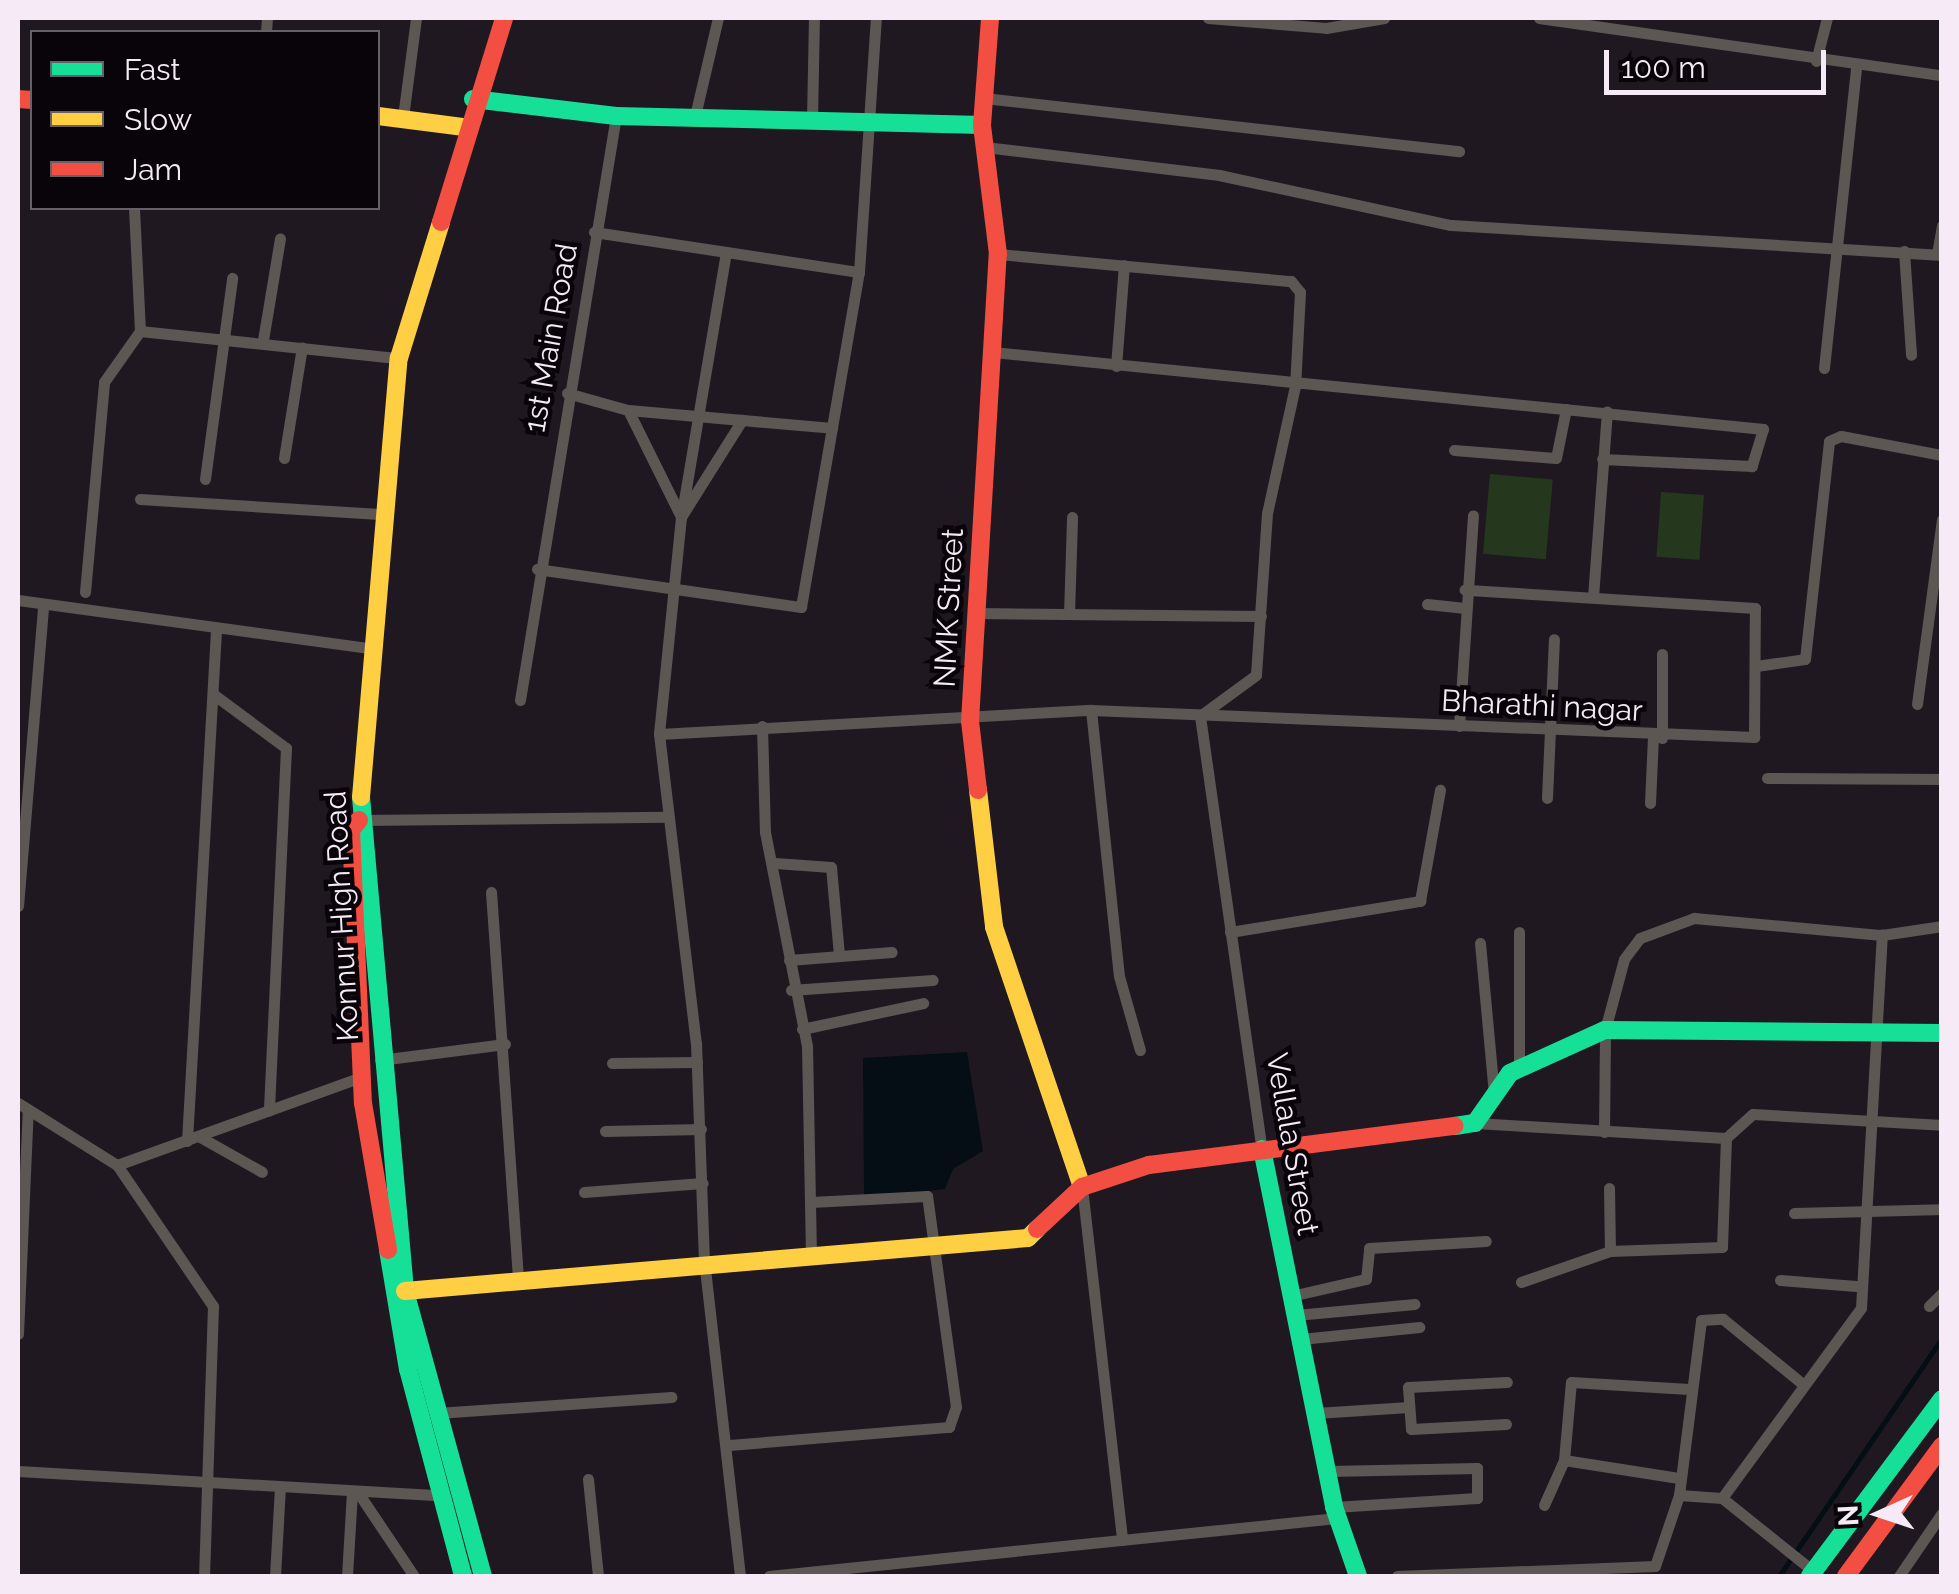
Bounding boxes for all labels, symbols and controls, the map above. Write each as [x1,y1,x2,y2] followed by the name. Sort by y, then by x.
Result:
[30,30,380,210] legend
[1609,30,1832,92] scale bar
[1621,50,1706,85] text: 100 m
[124,52,181,87] text: Fast
[124,102,192,137] text: Slow
[124,152,182,187] text: Jam
[517,241,585,435] street label: 1st Main Road
[927,527,971,689] street label: NMK Street
[1440,683,1644,729] street label: Bharathi nagar
[317,789,367,1043] street label: Konnur High Road
[1258,1050,1326,1238] street label: Vellala Street
[1829,1464,1929,1564] north arrow
[1832,1504,1866,1527] text: N

